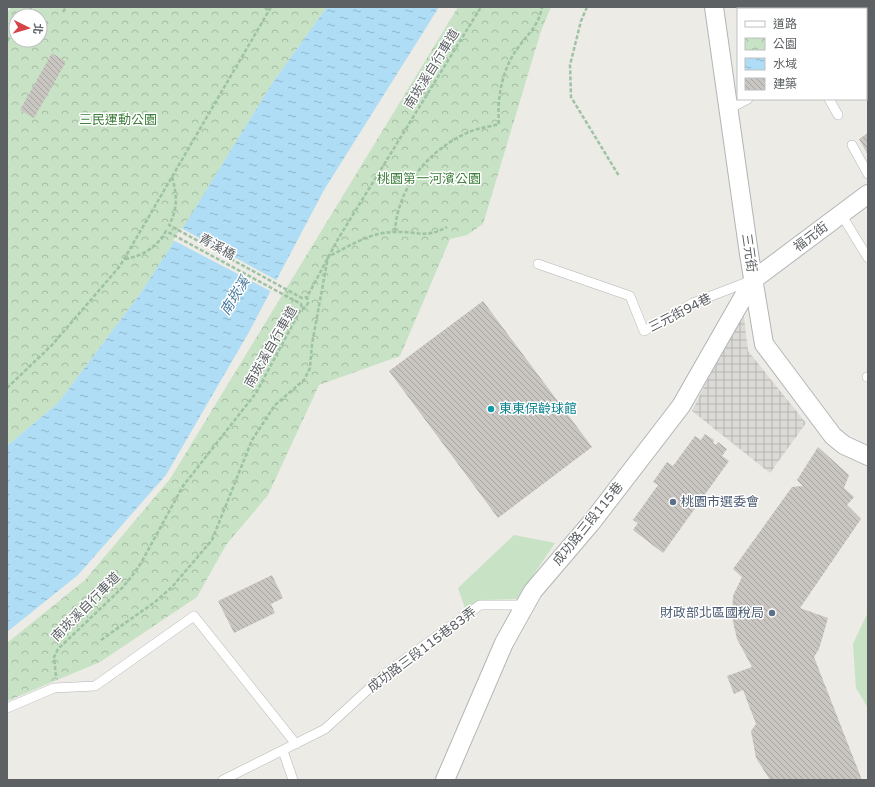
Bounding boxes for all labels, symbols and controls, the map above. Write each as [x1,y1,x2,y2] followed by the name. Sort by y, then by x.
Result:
[8,8,48,48] north arrow
[737,8,867,100] legend
[773,17,797,31] text: 道路
[31,23,44,35] text: 北
[401,26,463,112] street label: 南崁溪自行車道
[773,37,797,51] text: 公園
[773,57,797,71] text: 水域
[773,77,797,91] text: 建築
[79,112,157,128] park label: 三民運動公園
[377,171,481,187] park label: 桃園第一河濱公園
[791,219,831,255] street label: 福元街
[196,231,238,263] street label: 青溪橋
[738,233,760,273] street label: 三元街
[217,272,254,318] water label: 南崁溪
[646,290,714,336] street label: 三元街94巷
[241,304,301,390] street label: 南崁溪自行車道
[499,401,577,417] place label: 東東保齡球館
[486,404,496,414] marker: 東東保齡球館
[550,479,626,569] street label: 成功路三段115巷
[681,494,759,510] place label: 桃園市選委會
[668,497,678,507] marker: 桃園市選委會
[48,569,124,645] street label: 南崁溪自行車道
[365,604,479,696] street label: 成功路三段115巷83弄
[660,605,764,621] place label: 財政部北區國稅局
[767,608,777,618] marker: 財政部北區國稅局

